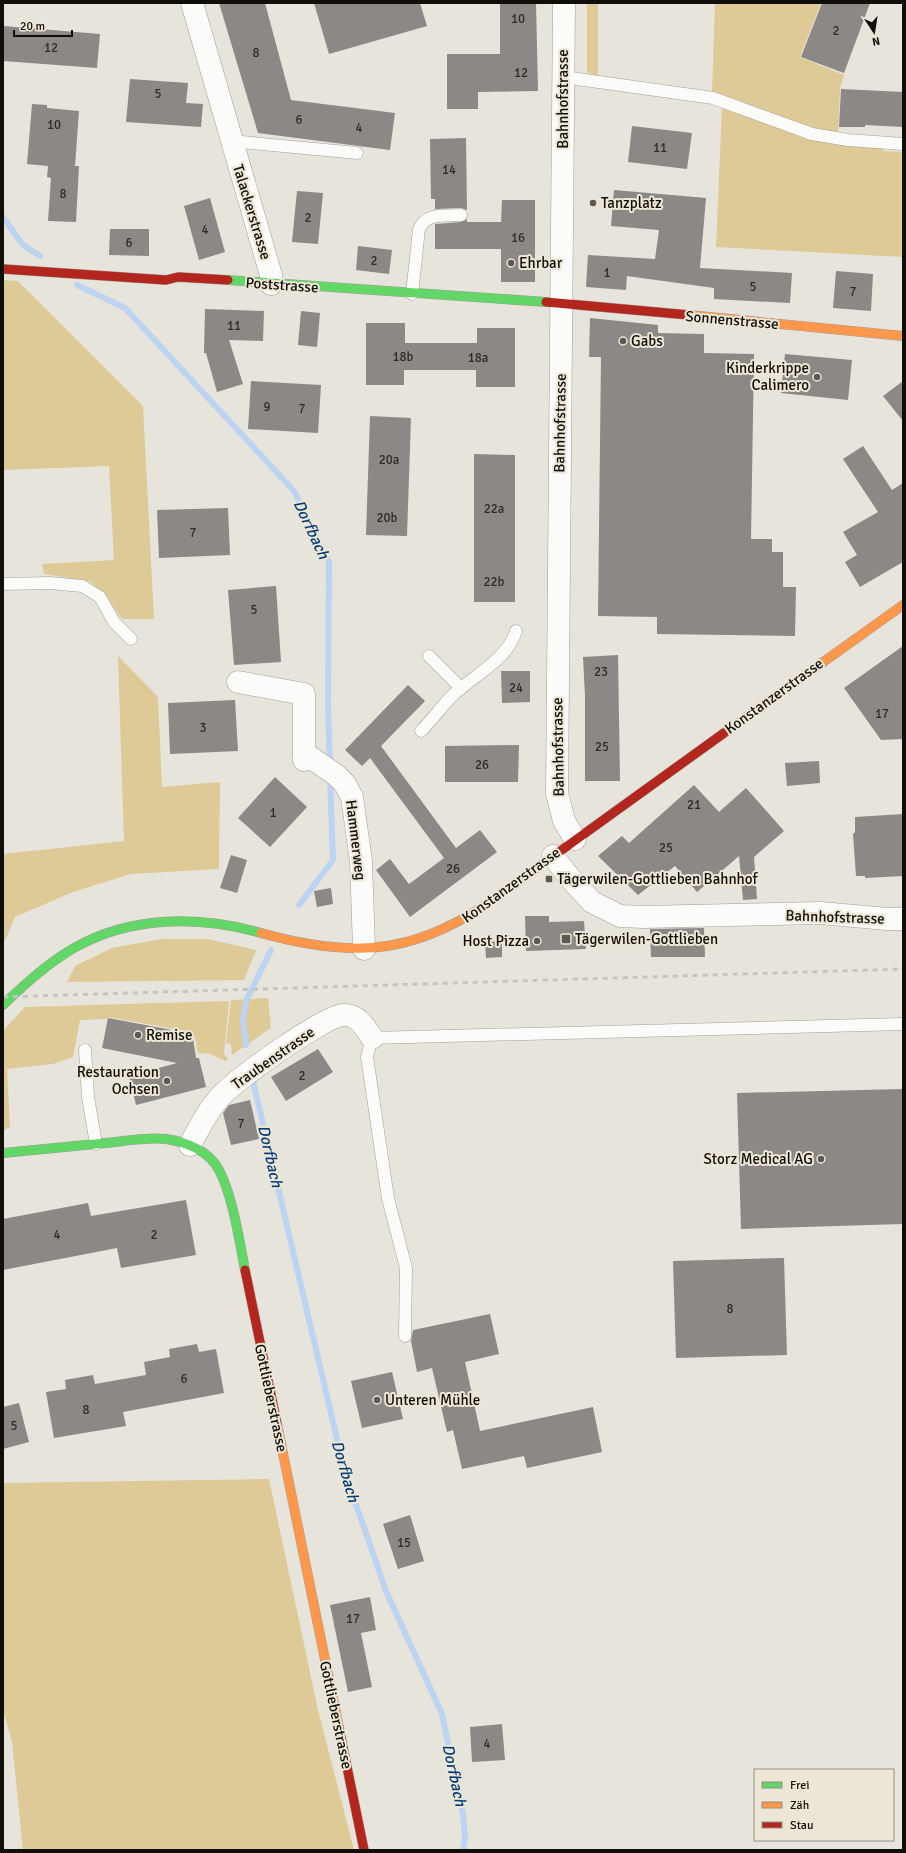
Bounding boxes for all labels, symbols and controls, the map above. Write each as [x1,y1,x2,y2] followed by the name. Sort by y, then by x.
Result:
[511,11,525,27] house number: 10
[14,12,72,38] scale bar
[854,12,894,52] north arrow
[20,19,45,34] text: 20 m
[832,23,840,39] house number: 2
[871,34,881,48] text: N
[44,40,58,56] house number: 12
[252,45,260,61] house number: 8
[554,49,572,149] street label: Bahnhofstrasse
[514,65,528,81] house number: 12
[154,86,162,102] house number: 5
[295,112,303,128] house number: 6
[47,117,61,133] house number: 10
[355,120,363,136] house number: 4
[653,140,667,156] house number: 11
[229,162,275,262] street label: Talackerstrasse
[442,162,456,178] house number: 14
[59,186,67,202] house number: 8
[601,194,662,212] place label: Tanzplatz
[588,198,598,208] marker: Tanzplatz
[304,210,312,226] house number: 2
[201,222,209,238] house number: 4
[511,230,525,246] house number: 16
[125,235,133,251] house number: 6
[370,253,378,269] house number: 2
[519,254,563,272] place label: Ehrbar
[506,258,516,268] marker: Ehrbar
[603,265,611,281] house number: 1
[245,273,319,297] street label: Poststrasse
[749,279,757,295] house number: 5
[849,284,857,300] house number: 7
[685,307,779,333] street label: Sonnenstrasse
[227,318,241,334] house number: 11
[631,332,663,350] place label: Gabs
[618,336,628,346] marker: Gabs
[393,349,414,365] house number: 18b
[468,350,488,366] house number: 18a
[726,359,809,394] place label: Kinderkrippe Calimero
[812,372,822,382] marker: Kinderkrippe Calimero
[550,373,570,473] street label: Bahnhofstrasse
[263,399,271,415] house number: 9
[298,401,306,417] house number: 7
[379,452,399,468] house number: 20a
[289,497,334,563] water label: Dorfbach
[484,501,504,517] house number: 22a
[377,510,398,526] house number: 20b
[189,525,197,541] house number: 7
[484,574,505,590] house number: 22b
[250,602,258,618] house number: 5
[721,654,827,738] street label: Konstanzerstrasse
[594,664,608,680] house number: 23
[509,680,523,696] house number: 24
[548,697,568,797] street label: Bahnhofstrasse
[875,706,889,722] house number: 17
[199,720,207,736] house number: 3
[595,739,609,755] house number: 25
[475,757,489,773] house number: 26
[687,797,701,813] house number: 21
[342,799,370,881] street label: Hammerweg
[269,805,277,821] house number: 1
[659,840,673,856] house number: 25
[458,843,564,927] street label: Konstanzerstrasse
[446,861,460,877] house number: 26
[557,870,758,888] place label: Tägerwilen-Gottlieben Bahnhof
[544,874,554,884] marker: Tägerwilen-Gottlieben Bahnhof
[785,906,885,928] street label: Bahnhofstrasse
[575,930,718,948] place label: Tägerwilen-Gottlieben
[462,932,529,950] place label: Host Pizza
[560,933,572,945] marker: Tägerwilen-Gottlieben
[532,936,542,946] marker: Host Pizza
[228,1023,318,1093] street label: Traubenstrasse
[146,1026,192,1044] place label: Remise
[133,1030,143,1040] marker: Remise
[77,1063,159,1098] place label: Restauration Ochsen
[298,1068,306,1084] house number: 2
[162,1076,172,1086] marker: Restauration Ochsen
[237,1116,245,1132] house number: 7
[253,1123,287,1190] water label: Dorfbach
[704,1150,813,1168] place label: Storz Medical AG
[816,1154,826,1164] marker: Storz Medical AG
[53,1227,61,1243] house number: 4
[150,1227,158,1243] house number: 2
[726,1301,734,1317] house number: 8
[251,1342,291,1454] street label: Gottlieberstrasse
[180,1371,188,1387] house number: 6
[385,1391,480,1409] place label: Unteren Mühle
[372,1395,382,1405] marker: Unteren Mühle
[82,1402,90,1418] house number: 8
[10,1418,18,1434] house number: 5
[327,1438,364,1506] water label: Dorfbach
[397,1535,411,1551] house number: 15
[346,1611,360,1627] house number: 17
[316,1659,356,1771] street label: Gottlieberstrasse
[483,1736,491,1752] house number: 4
[438,1742,471,1809] water label: Dorfbach
[754,1769,894,1841] legend
[790,1778,809,1793] text: Frei
[790,1798,809,1813] text: Zäh
[790,1818,814,1833] text: Stau

